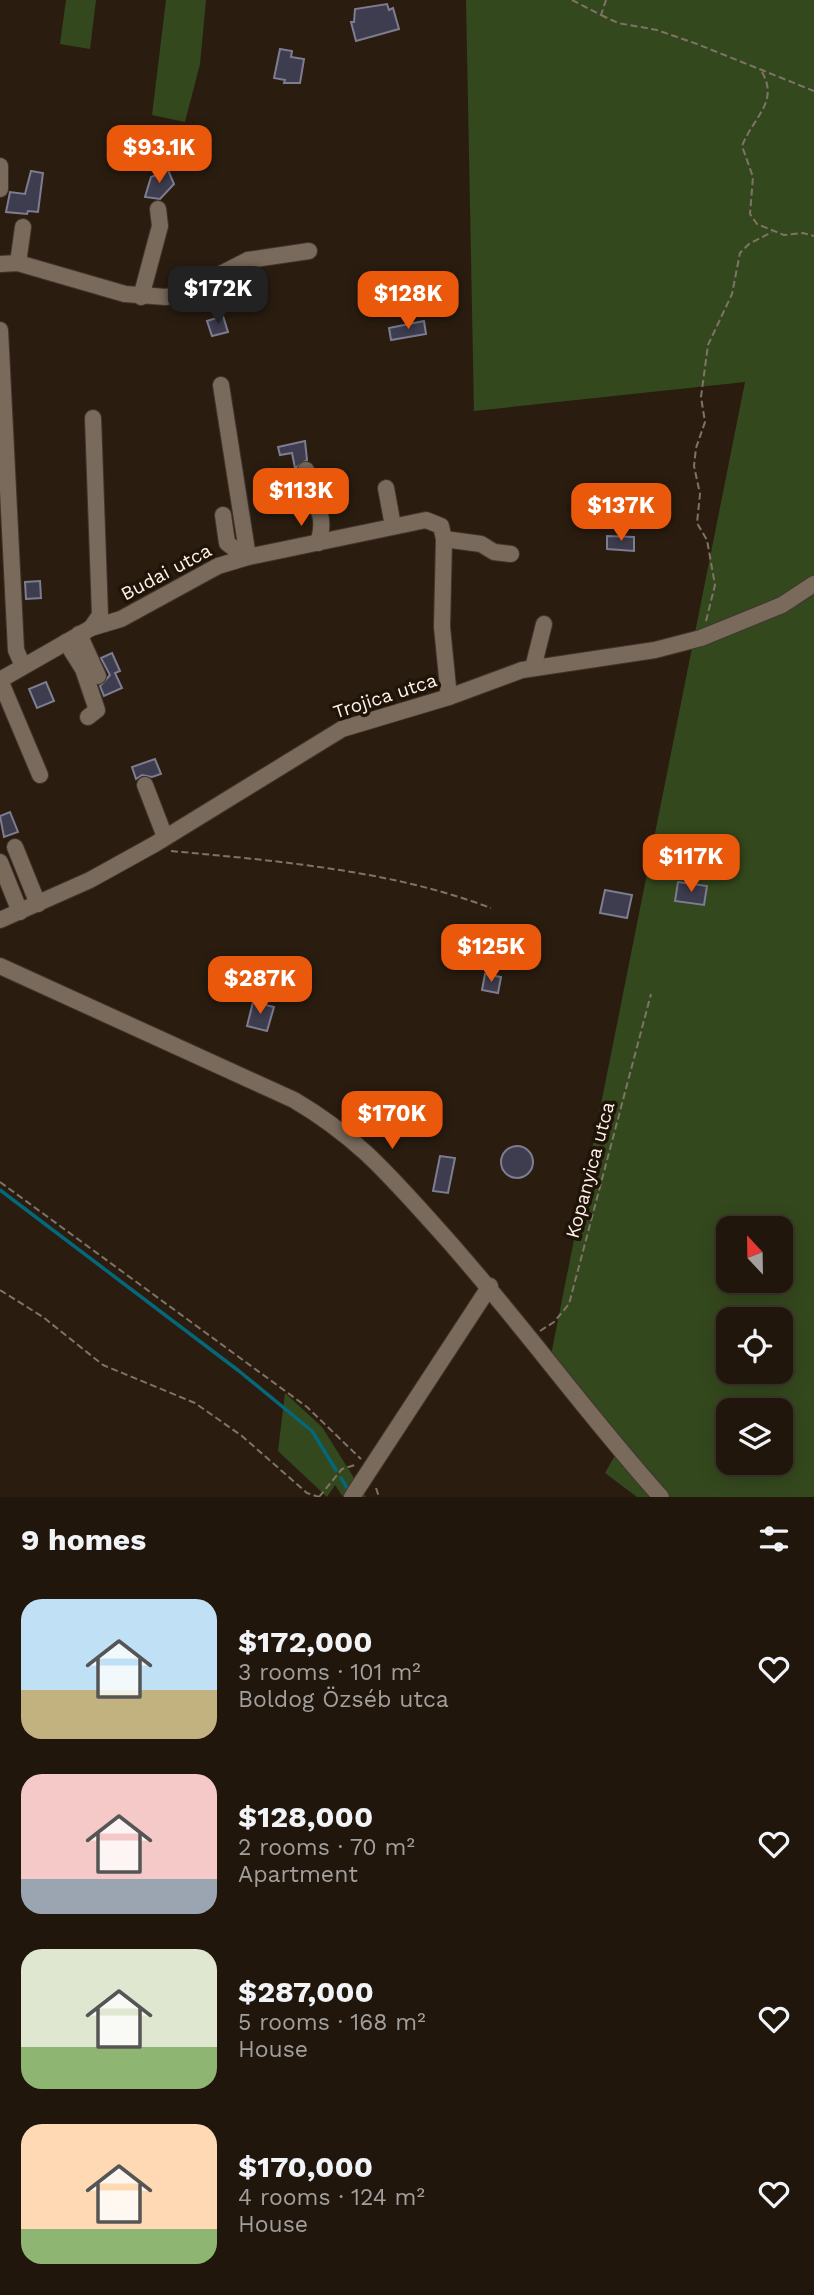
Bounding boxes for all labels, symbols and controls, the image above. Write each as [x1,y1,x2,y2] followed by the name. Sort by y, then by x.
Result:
[102,125,216,185] pin: $93.1K
[123,134,195,161] text: $93.1K
[169,266,267,326] pin: $172K
[359,272,457,331] pin: $128K
[184,275,252,302] text: $172K
[374,280,442,307] text: $128K
[252,468,350,528] pin: $113K
[269,477,333,504] text: $113K
[572,484,670,543] pin: $137K
[587,492,655,519] text: $137K
[117,538,215,605] street label: Budai utca
[330,668,440,724] street label: Trojica utca
[642,834,740,894] pin: $117K
[659,843,723,870] text: $117K
[442,925,540,984] pin: $125K
[457,933,525,960] text: $125K
[211,956,309,1016] pin: $287K
[224,965,296,992] text: $287K
[343,1092,441,1151] pin: $170K
[561,1099,619,1241] street label: Kopanyica utca
[358,1100,426,1127] text: $170K
[716,1216,793,1293] north arrow
[716,1216,793,1475] map controls
[716,1307,793,1384] button: locate
[716,1398,793,1475] button: layers
[755,1520,793,1558] icon: filters
[21,1522,146,1557] text: 9 homes
[238,1624,373,1659] text: $172,000
[77,1627,161,1711] icon: home
[755,1650,793,1688] icon: heart
[238,1659,421,1686] text: 3 rooms · 101 m²
[238,1686,449,1713] text: Boldog Özséb utca
[238,1799,373,1834] text: $128,000
[77,1802,161,1886] icon: home
[755,1825,793,1863] icon: heart
[238,1834,415,1861] text: 2 rooms · 70 m²
[238,1861,358,1888] text: Apartment
[238,1974,374,2009] text: $287,000
[77,1977,161,2061] icon: home
[755,2000,793,2038] icon: heart
[238,2009,426,2036] text: 5 rooms · 168 m²
[238,2036,308,2063] text: House
[238,2149,373,2184] text: $170,000
[77,2152,161,2236] icon: home
[755,2175,793,2213] icon: heart
[238,2184,425,2211] text: 4 rooms · 124 m²
[238,2211,308,2238] text: House

